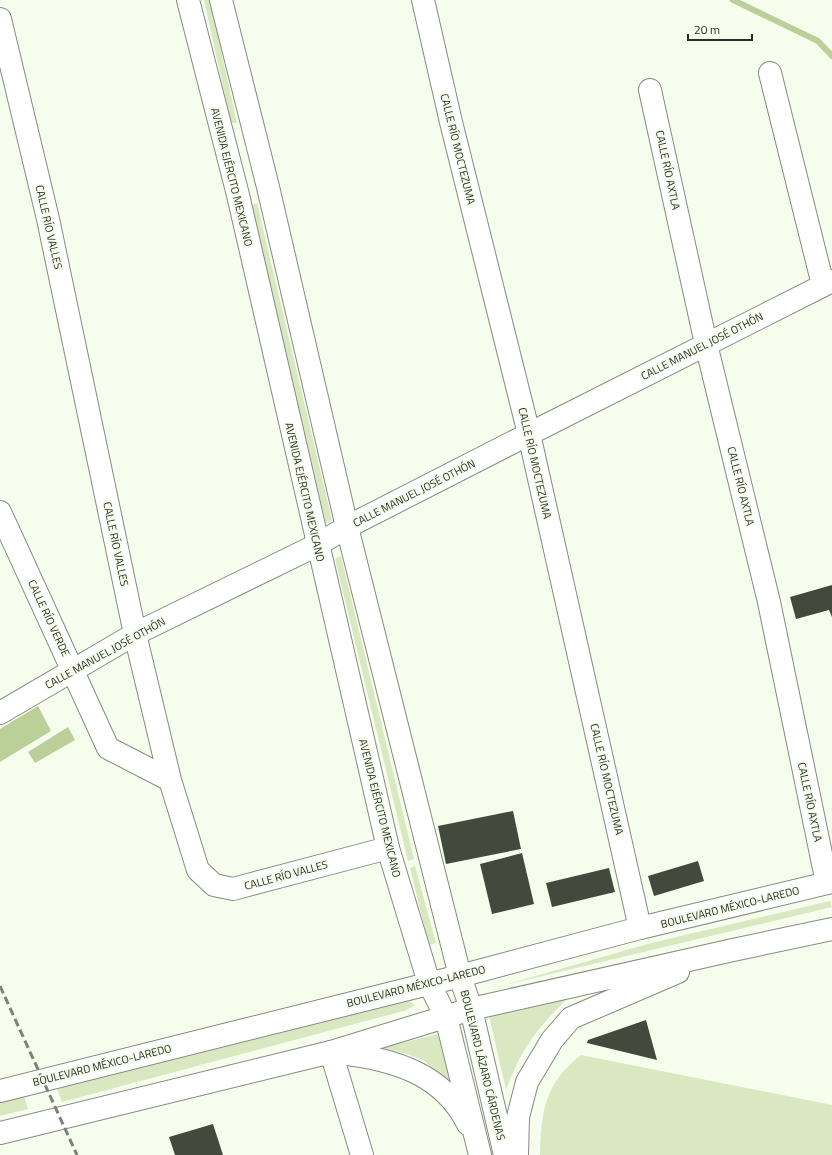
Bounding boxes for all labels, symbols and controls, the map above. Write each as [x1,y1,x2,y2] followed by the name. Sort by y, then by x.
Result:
[688,16,752,42] scale bar
[694,20,720,39] text: 20 m
[436,92,480,207] street label: CALLE RÍO MOCTEZUMA
[207,106,257,248] street label: AVENIDA EJÉRCITO MEXICANO
[652,129,684,212] street label: CALLE RÍO AXTLA
[32,183,66,271] street label: CALLE RÍO VALLES
[638,308,766,384] street label: CALLE MANUEL JOSÉ OTHÓN
[514,406,556,521] street label: CALLE RÍO MOCTEZUMA
[281,421,329,563] street label: AVENIDA EJÉRCITO MEXICANO
[723,445,759,528] street label: CALLE RÍO AXTLA
[350,455,478,531] street label: CALLE MANUEL JOSÉ OTHÓN
[99,500,133,588] street label: CALLE RÍO VALLES
[24,577,74,659] street label: CALLE RÍO VERDE
[42,613,168,693] street label: CALLE MANUEL JOSÉ OTHÓN
[586,722,628,837] street label: CALLE RÍO MOCTEZUMA
[355,737,405,879] street label: AVENIDA EJÉRCITO MEXICANO
[794,761,826,844] street label: CALLE RÍO AXTLA
[242,856,330,894] street label: CALLE RÍO VALLES
[659,882,801,932] street label: BOULEVARD MÉXICO-LAREDO
[345,961,487,1011] street label: BOULEVARD MÉXICO-LAREDO
[457,988,509,1142] street label: BOULEVARD LÁZARO CÁRDENAS
[31,1040,173,1090] street label: BOULEVARD MÉXICO-LAREDO

